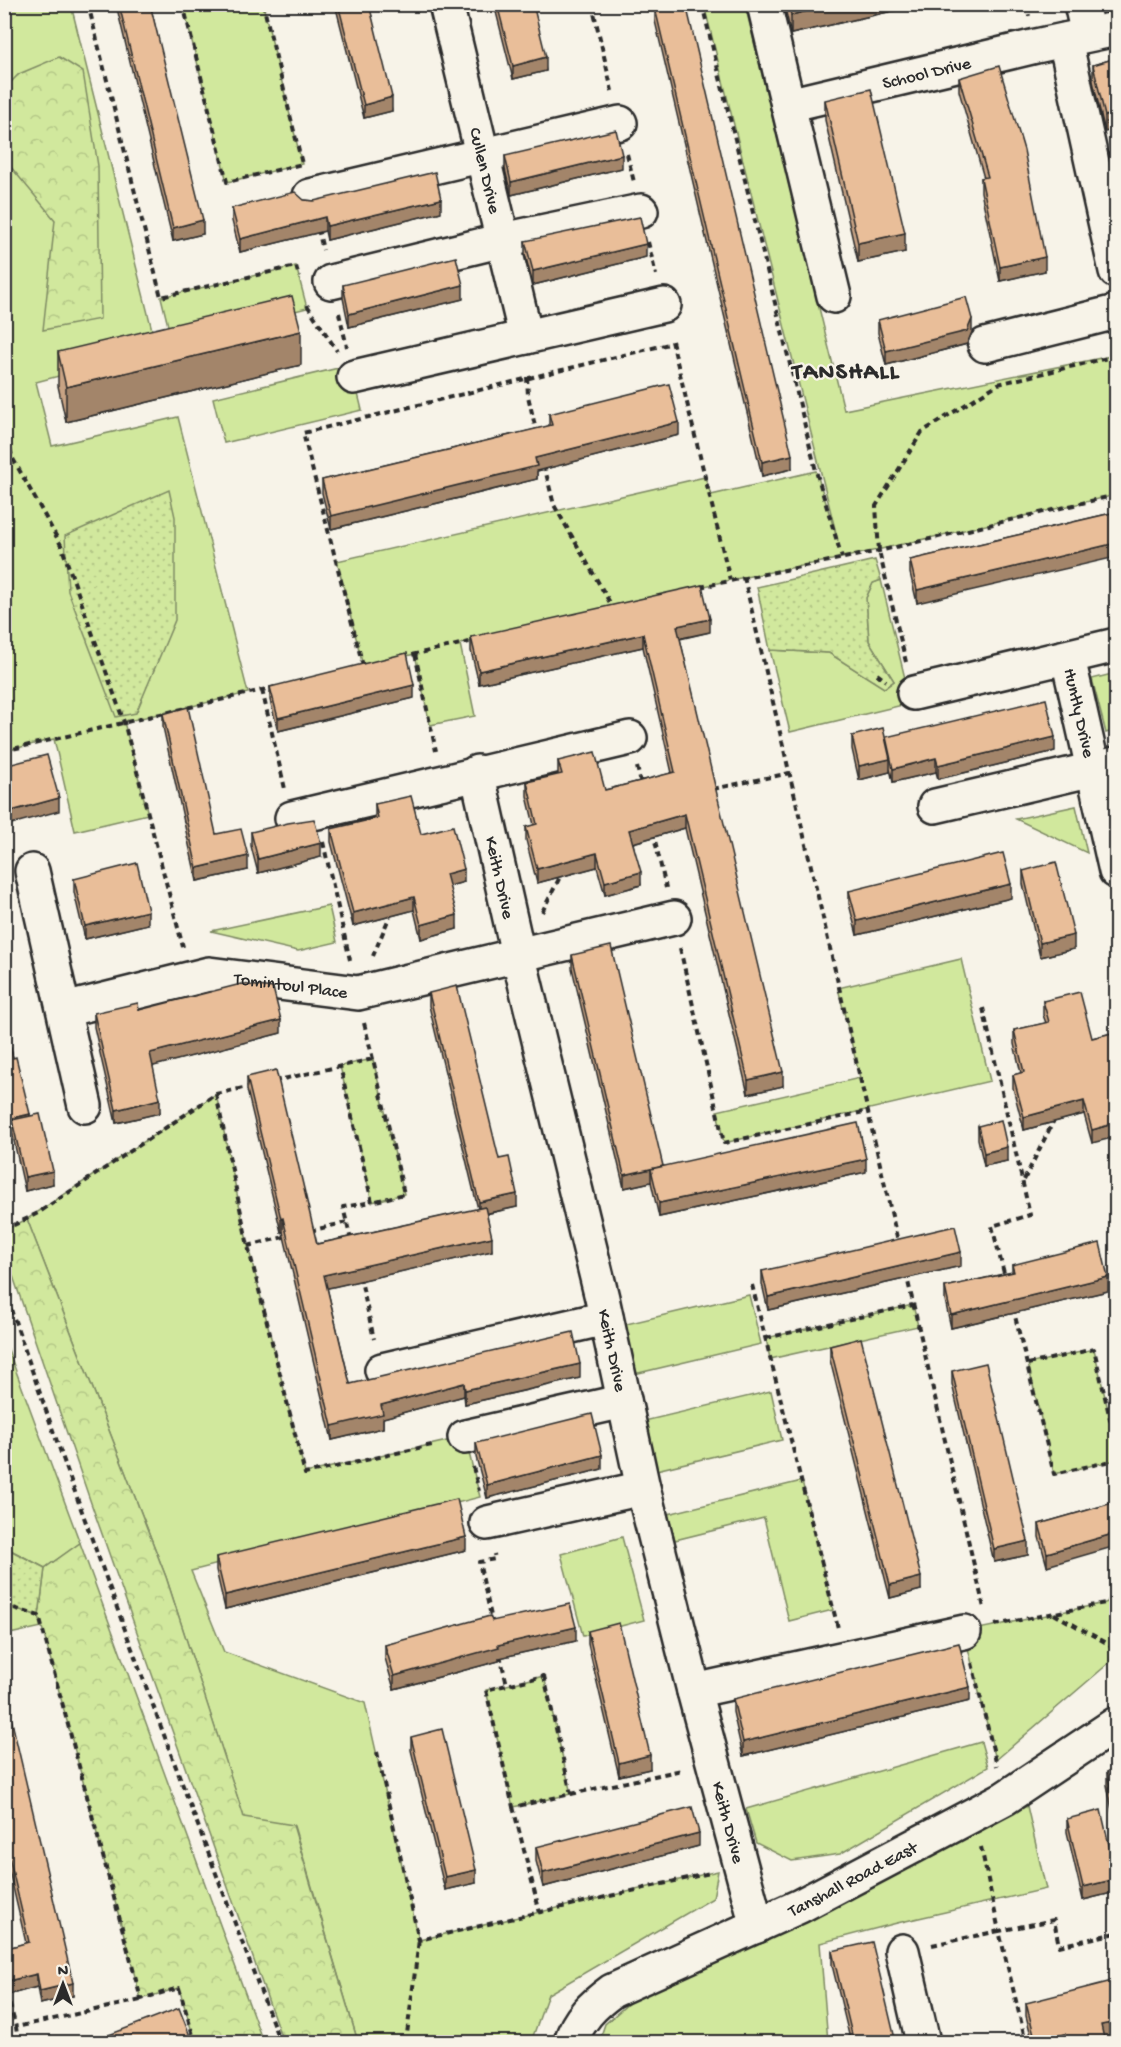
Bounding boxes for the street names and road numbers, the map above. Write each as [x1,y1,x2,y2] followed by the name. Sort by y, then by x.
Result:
[881,54,974,95] street label: School Drive
[463,126,504,217] street label: Cullen Drive
[1058,666,1098,761] street label: Huntly Drive
[479,835,518,922] street label: Keith Drive
[232,969,349,1005] street label: Tomintoul Place
[592,1308,630,1394] street label: Keith Drive
[706,1780,748,1866] street label: Keith Drive
[784,1837,923,1923] street label: Tanshall Road East

